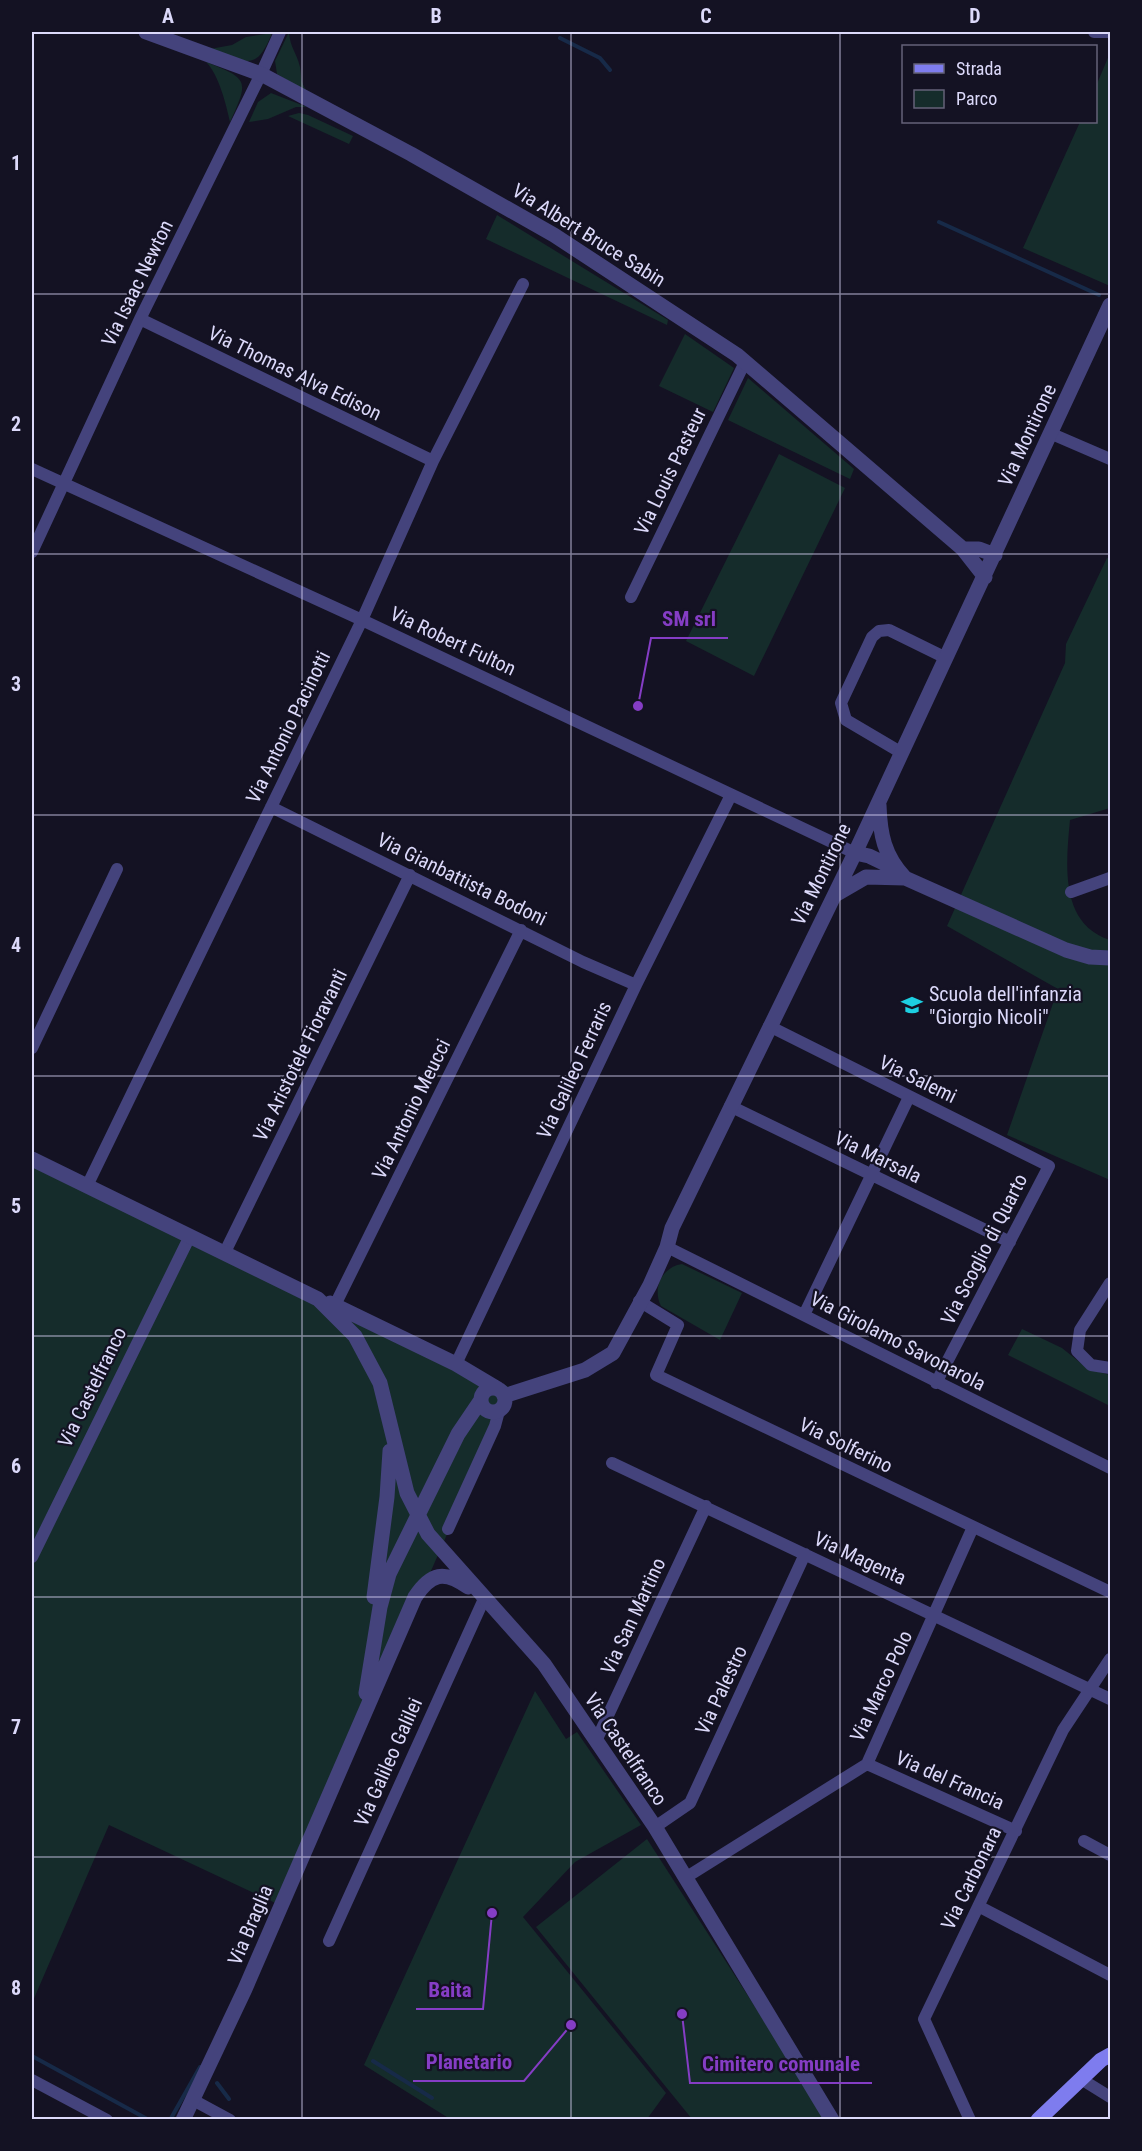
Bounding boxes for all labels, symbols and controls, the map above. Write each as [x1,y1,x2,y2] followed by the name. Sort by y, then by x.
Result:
[162,4,174,28] text: A
[430,4,442,28] text: B
[700,4,712,28] text: C
[969,4,981,28] text: D
[902,45,1097,123] legend
[956,58,1002,79] text: Strada
[956,88,997,109] text: Parco
[11,151,21,175] text: 1
[508,178,670,292] street label: Via Albert Bruce Sabin
[96,216,178,350] street label: Via Isaac Newton
[204,321,386,425] street label: Via Thomas Alva Edison
[993,380,1061,490] street label: Via Montirone
[629,404,711,538] street label: Via Louis Pasteur
[11,412,21,436] text: 2
[651,599,728,638] callout: SM srl
[386,601,520,681] street label: Via Robert Fulton
[662,607,716,631] text: SM srl
[241,647,335,807] street label: Via Antonio Pacinotti
[11,672,21,696] text: 3
[786,819,856,929] street label: Via Montirone
[373,827,551,931] street label: Via Gianbattista Bodoni
[11,933,21,957] text: 4
[248,965,352,1145] street label: Via Aristotele Fioravanti
[929,982,1082,1029] place label: Scuola dell'infanzia "Giorgio Nicoli"
[900,993,924,1017] school or university icon: Scuola dell'infanzia "Giorgio Nicoli"
[532,997,616,1143] street label: Via Galileo Ferraris
[367,1035,455,1183] street label: Via Antonio Meucci
[875,1050,961,1108] street label: Via Salemi
[831,1126,925,1188] street label: Via Marsala
[936,1170,1032,1328] street label: Via Scoglio di Quarto
[11,1194,21,1218] text: 5
[806,1286,990,1396] street label: Via Girolamo Savonarola
[53,1323,131,1451] street label: Via Castelfranco
[795,1412,897,1478] street label: Via Solferino
[11,1454,21,1478] text: 6
[810,1526,910,1590] street label: Via Magenta
[596,1554,670,1678] street label: Via San Martino
[845,1627,917,1745] street label: Via Marco Polo
[690,1642,752,1738] street label: Via Palestro
[580,1688,672,1810] street label: Via Castelfranco
[349,1694,427,1830] street label: Via Galileo Galilei
[11,1715,21,1739] text: 7
[892,1745,1008,1815] street label: Via del Francia
[936,1823,1006,1933] street label: Via Carbonara
[222,1881,278,1969] street label: Via Braglia
[416,1970,483,2009] callout: Baita
[11,1976,21,2000] text: 8
[428,1978,472,2002] text: Baita
[413,2042,524,2081] callout: Planetario
[690,2044,872,2083] callout: Cimitero comunale
[426,2050,512,2074] text: Planetario
[702,2052,860,2076] text: Cimitero comunale

